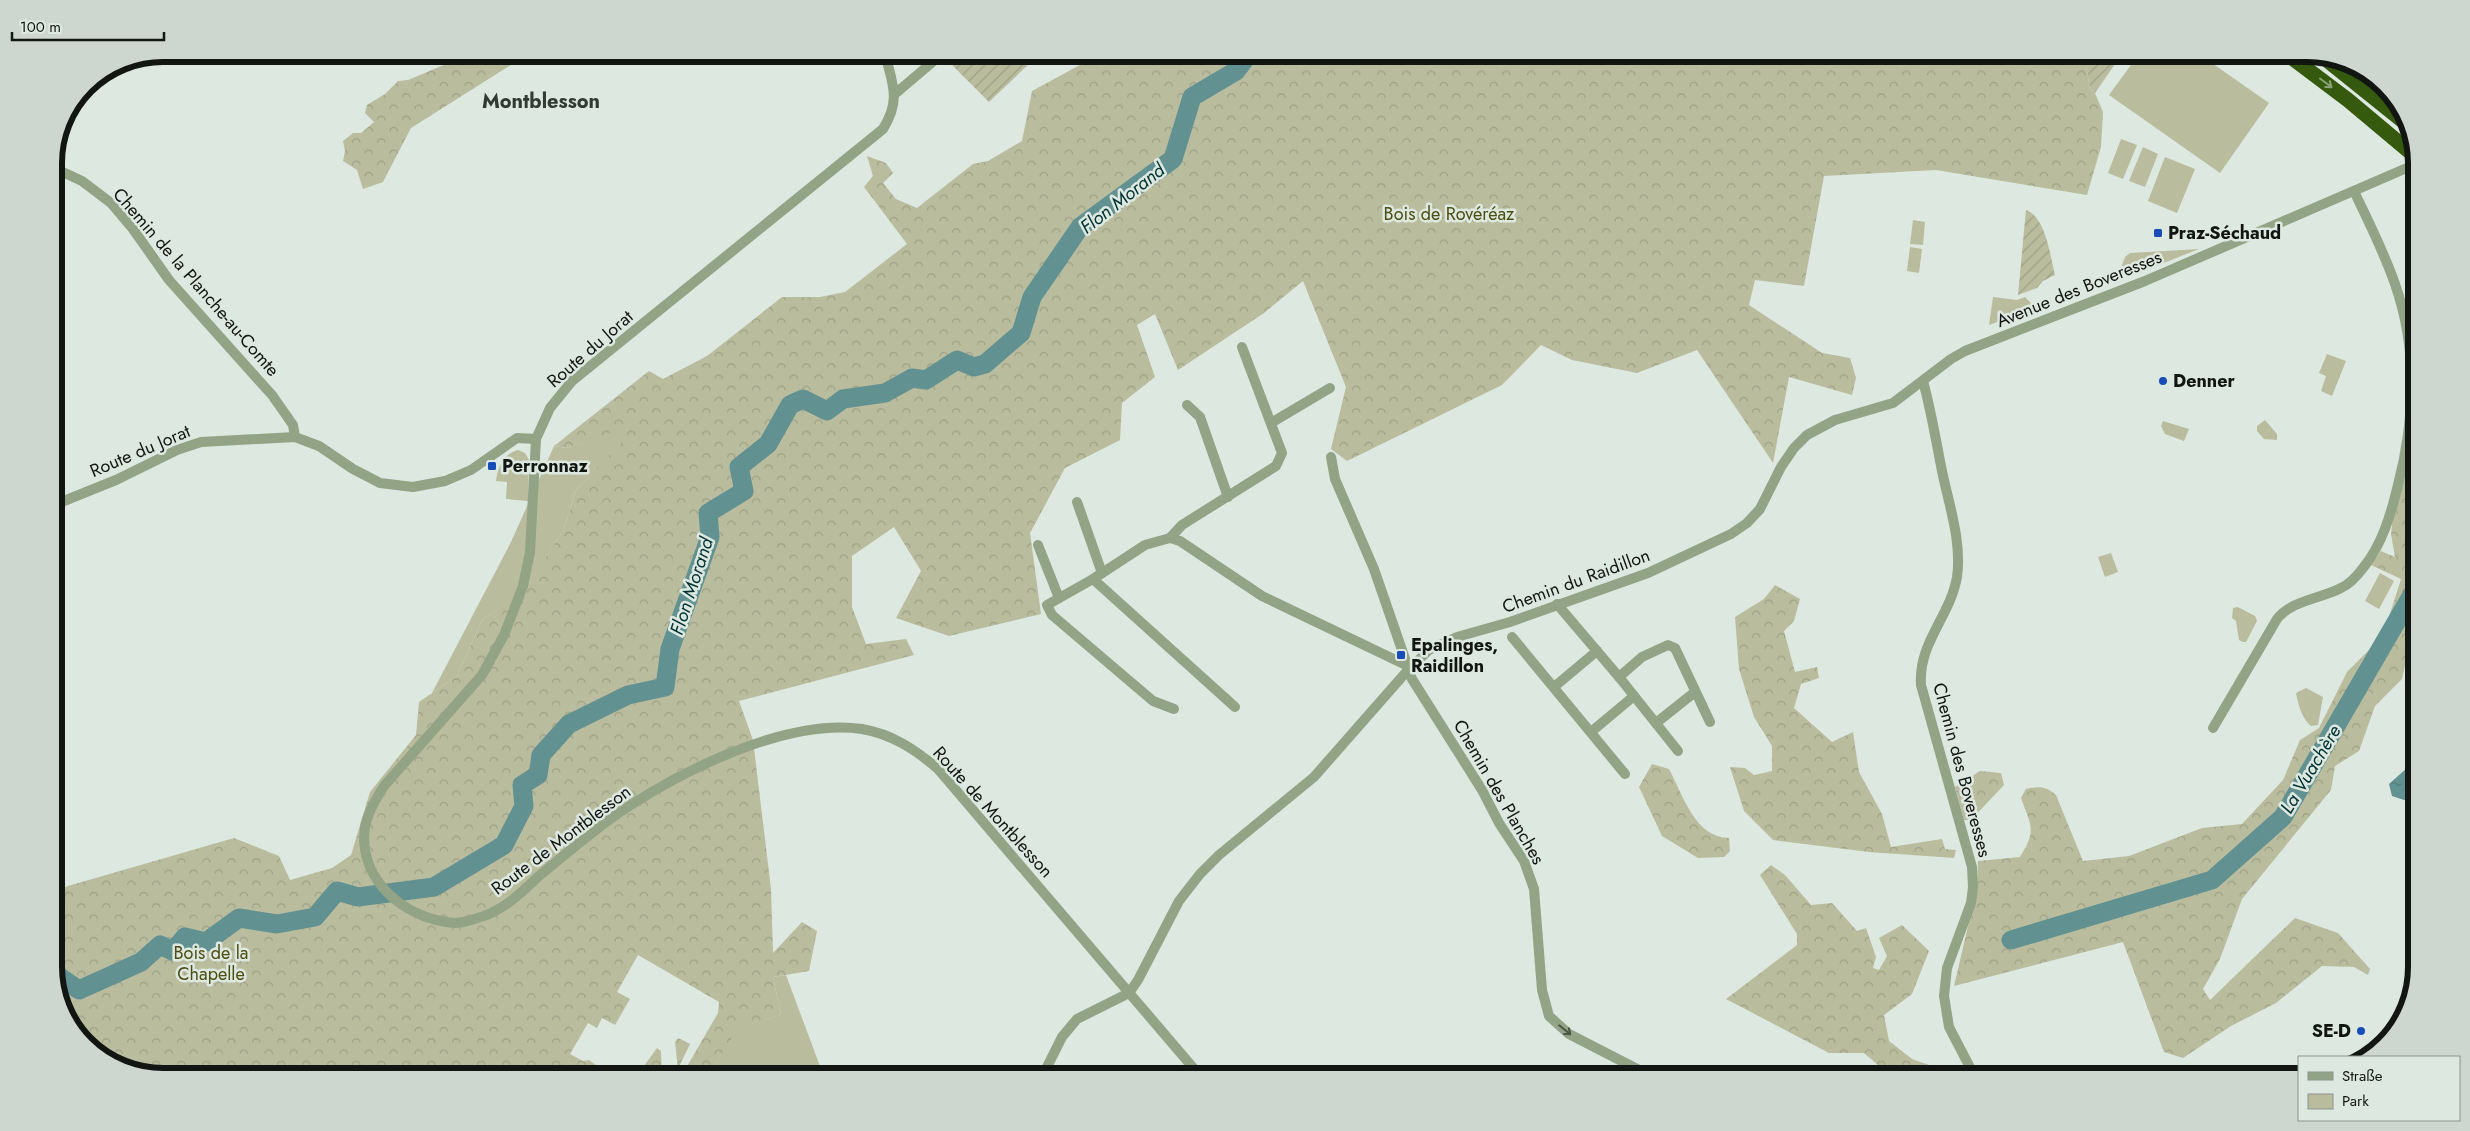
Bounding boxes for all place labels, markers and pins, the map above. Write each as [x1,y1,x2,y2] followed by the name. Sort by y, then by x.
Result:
[2168,220,2281,246] place label: Praz-Séchaud
[2152,227,2164,239] marker: Praz-Séchaud
[2173,368,2236,394] place label: Denner
[2157,375,2169,387] marker: Denner
[502,453,589,479] place label: Perronnaz
[486,460,498,472] marker: Perronnaz
[1411,632,1498,679] place label: Epalinges, Raidillon
[1395,649,1407,661] marker: Epalinges, Raidillon
[2312,1018,2351,1044] place label: SE-D
[2355,1025,2367,1037] marker: SE-D

